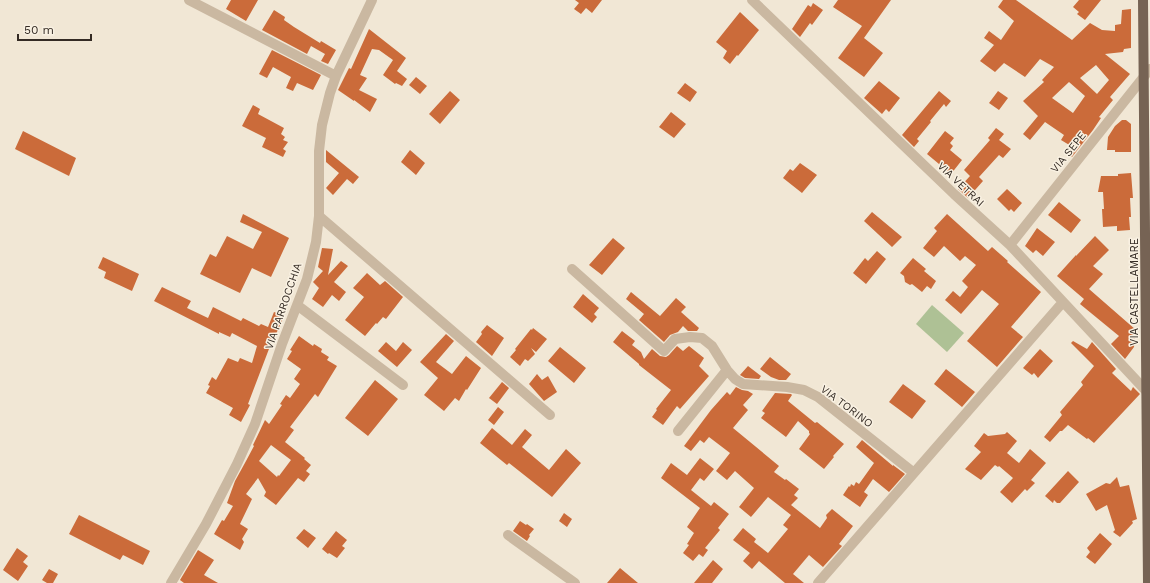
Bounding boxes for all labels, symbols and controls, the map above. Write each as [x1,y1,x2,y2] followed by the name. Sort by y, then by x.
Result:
[18,16,91,42] scale bar
[24,23,54,37] text: 50 m
[1048,129,1089,175] street label: VIA SEPE
[935,159,987,209] street label: VIA VETRAI
[1128,238,1141,346] street label: VIA CASTELLAMARE
[263,261,304,351] street label: VIA PARROCCHIA
[818,383,875,430] street label: VIA TORINO

